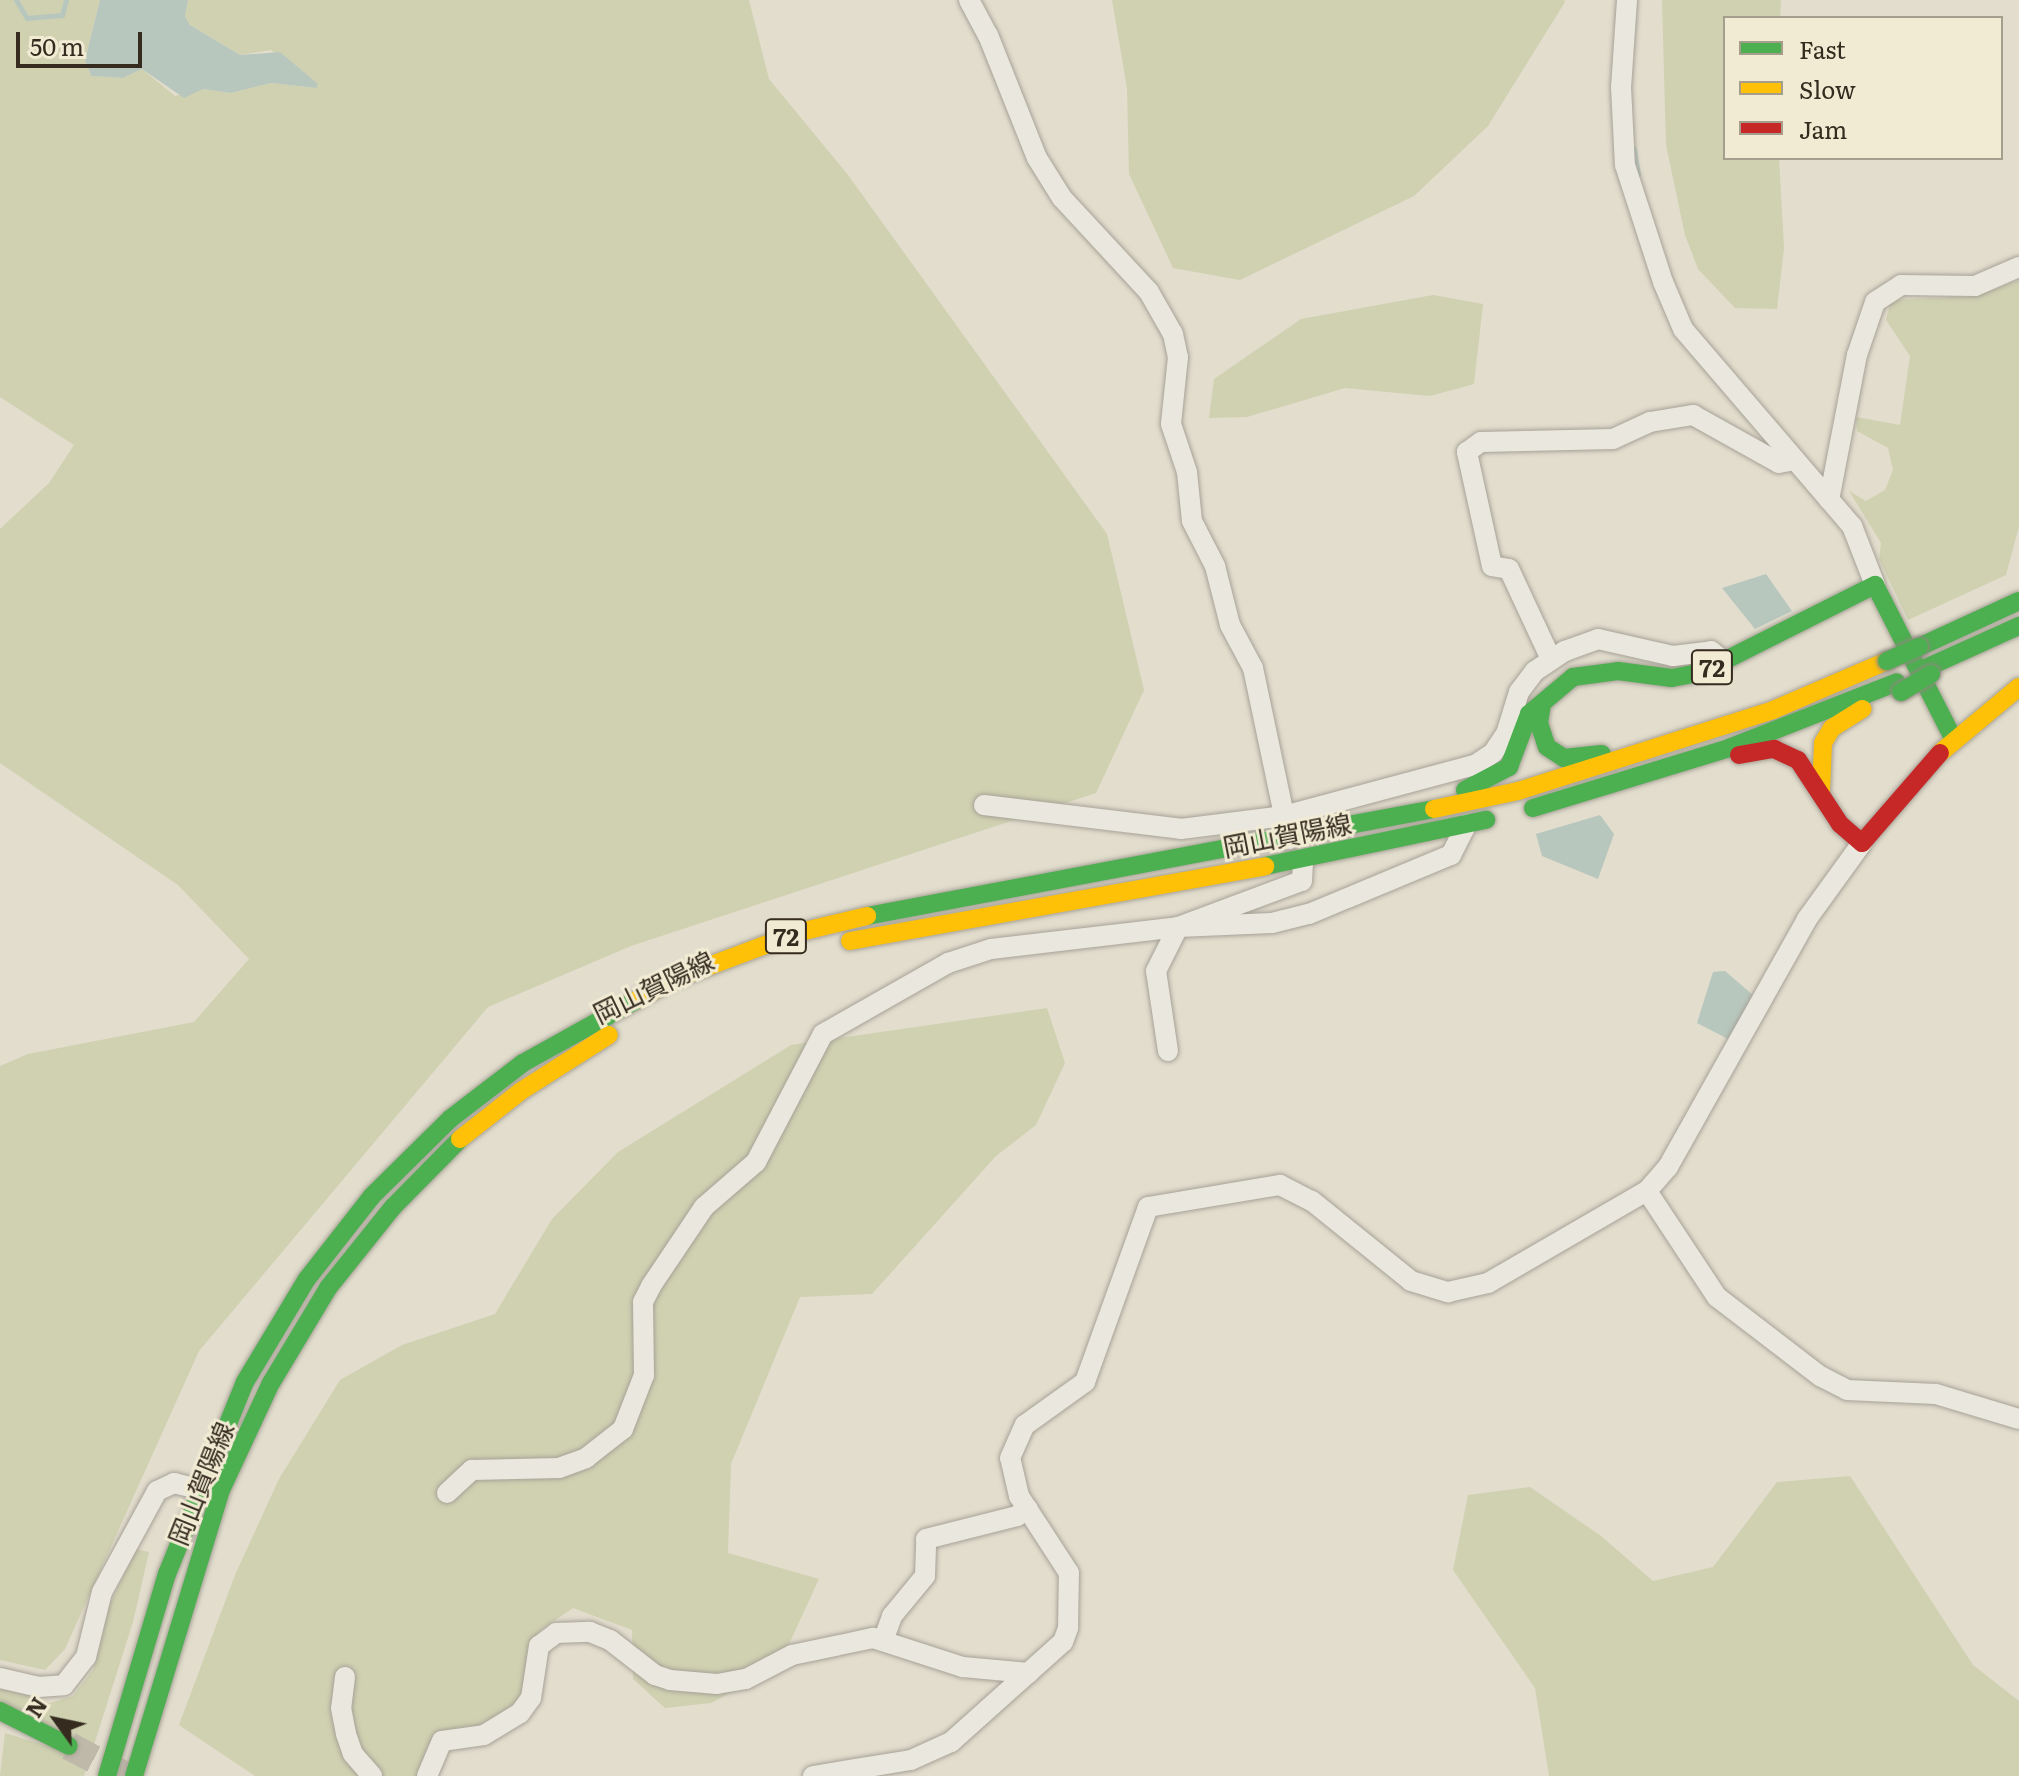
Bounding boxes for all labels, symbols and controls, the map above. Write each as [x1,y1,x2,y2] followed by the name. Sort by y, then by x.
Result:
[20,16,146,66] scale bar
[1723,16,2003,160] legend
[30,28,84,63] text: 50 m
[1799,31,1846,66] text: Fast
[1799,71,1856,106] text: Slow
[1799,111,1847,146] text: Jam
[1690,647,1734,687] road number: 72
[1220,806,1354,862] street label: 岡山賀陽線
[764,916,808,956] road number: 72
[588,943,718,1029] street label: 岡山賀陽線
[161,1417,239,1549] street label: 岡山賀陽線
[16,1680,96,1760] north arrow
[17,1690,54,1723] text: N

